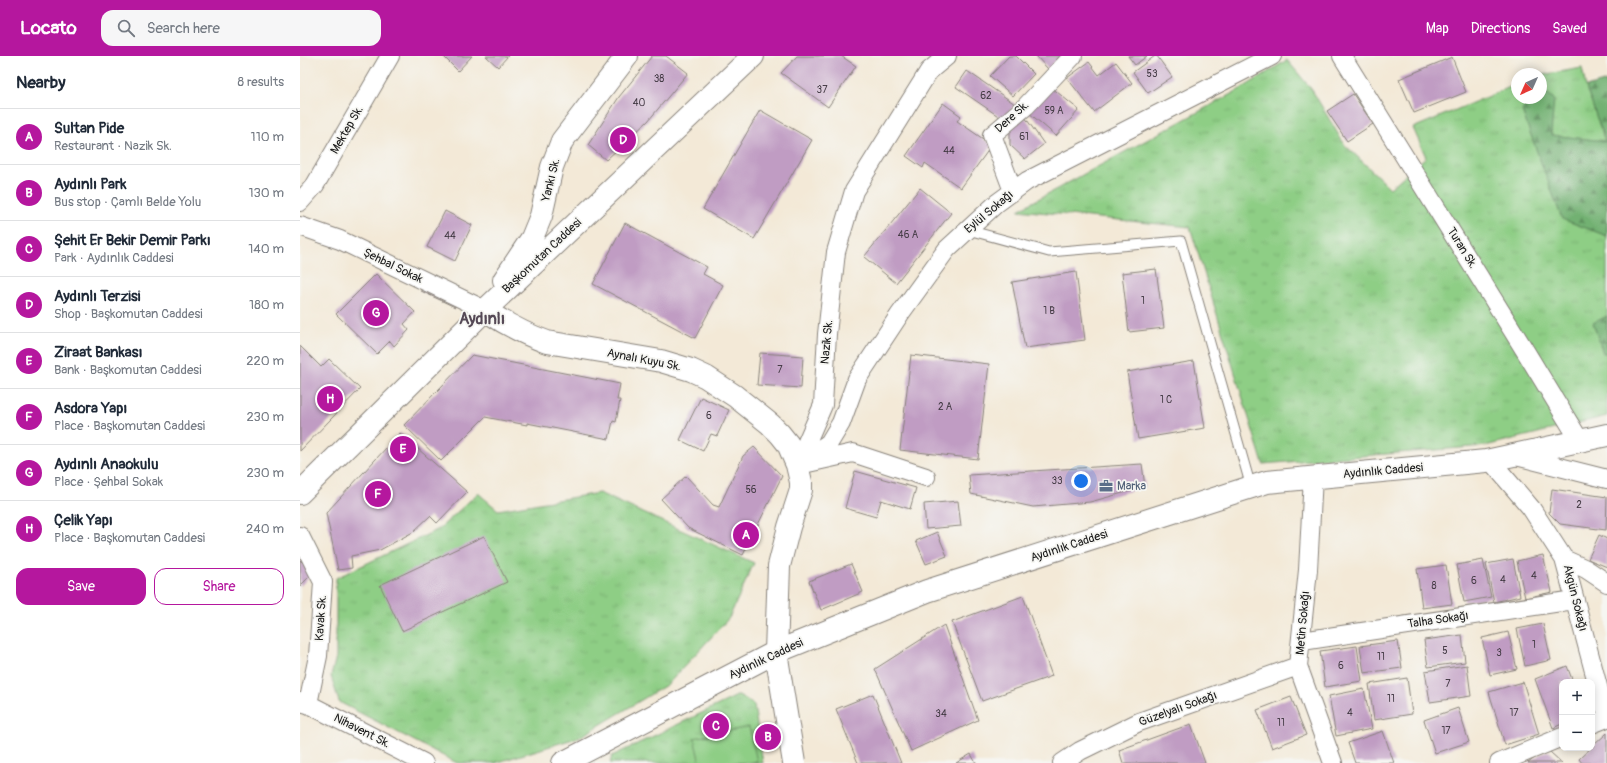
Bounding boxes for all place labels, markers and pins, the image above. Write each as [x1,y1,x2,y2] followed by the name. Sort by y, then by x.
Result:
[610,125,636,155] pin: D
[363,298,389,328] pin: G
[317,384,343,414] pin: H
[390,434,416,464] pin: E
[1098,478,1114,494] office icon: Marka
[365,479,391,509] pin: F
[1117,479,1147,494] place label: Marka
[733,520,759,550] pin: A
[703,711,729,741] pin: C
[755,722,781,752] pin: B

